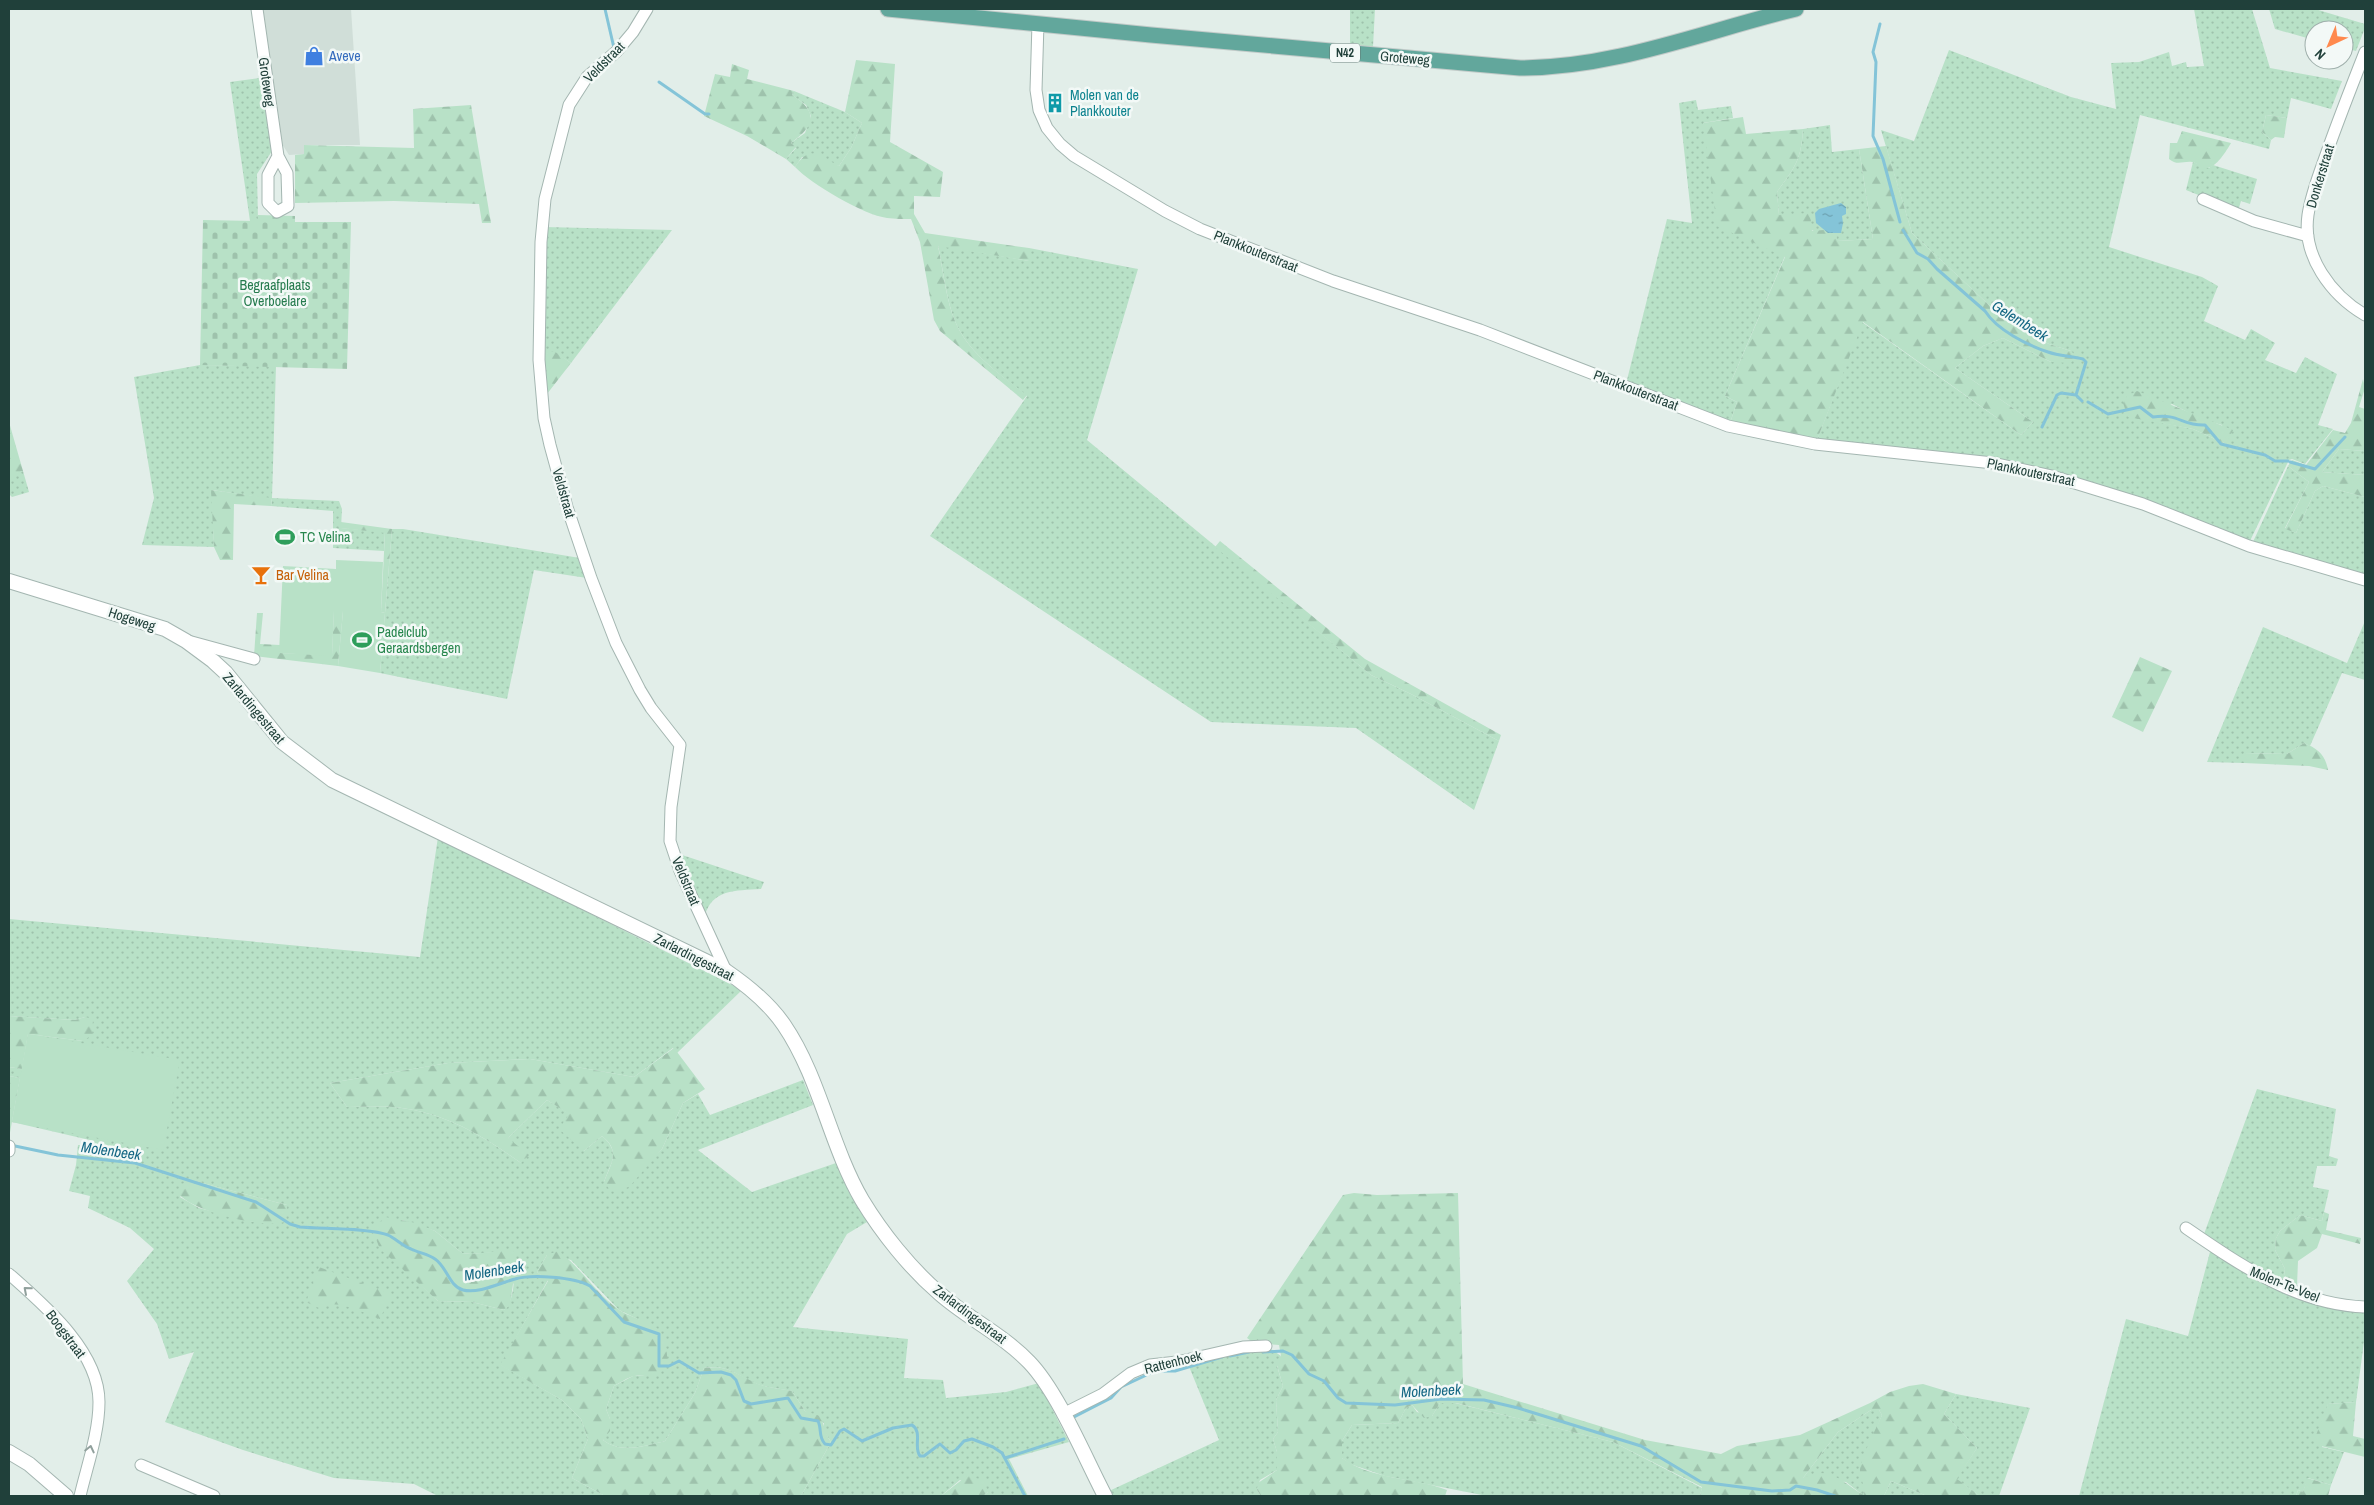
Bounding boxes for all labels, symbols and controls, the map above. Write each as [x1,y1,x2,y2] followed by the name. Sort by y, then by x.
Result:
[2304,20,2354,70] north arrow
[580,38,628,86] street label: Veldstraat
[1330,44,1360,62] road number: N42
[303,45,325,67] shop icon: Aveve
[2311,45,2329,64] text: N
[328,47,361,65] place label: Aveve
[1379,47,1431,69] street label: Groteweg
[255,56,279,108] street label: Groteweg
[1070,86,1139,120] place label: Molen van de Plankkouter
[1044,92,1066,114] building icon: Molen van de Plankkouter
[2302,142,2338,210] street label: Donkerstraat
[1211,226,1301,276] street label: Plankkouterstraat
[240,276,311,310] park label: Begraafplaats Overboelare
[1988,295,2053,347] water label: Gelembeek
[1591,366,1681,414] street label: Plankkouterstraat
[1985,454,2077,490] street label: Plankkouterstraat
[548,466,580,520] street label: Veldstraat
[274,526,296,548] sports icon: TC Velina
[300,528,351,546] place label: TC Velina
[250,564,272,586] bar icon: Bar Velina
[276,566,330,584] place label: Bar Velina
[106,603,158,635] street label: Hogeweg
[377,623,461,657] place label: Padelclub Geraardsbergen
[351,629,373,651] sports icon: Padelclub Geraardsbergen
[219,669,289,747] street label: Zarlardingestraat
[668,854,704,908] street label: Veldstraat
[651,929,737,985] street label: Zarlardingestraat
[80,1136,143,1165] water label: Molenbeek
[463,1255,526,1286] water label: Molenbeek
[2248,1262,2322,1306] street label: Molen-Te-Veel
[930,1281,1010,1347] street label: Zarlardingestraat
[24,1287,33,1296] one-way arrow
[42,1306,90,1362] street label: Boogstraat
[1142,1346,1204,1378] street label: Rattenhoek
[1400,1378,1462,1403] water label: Molenbeek
[85,1445,95,1454] one-way arrow

